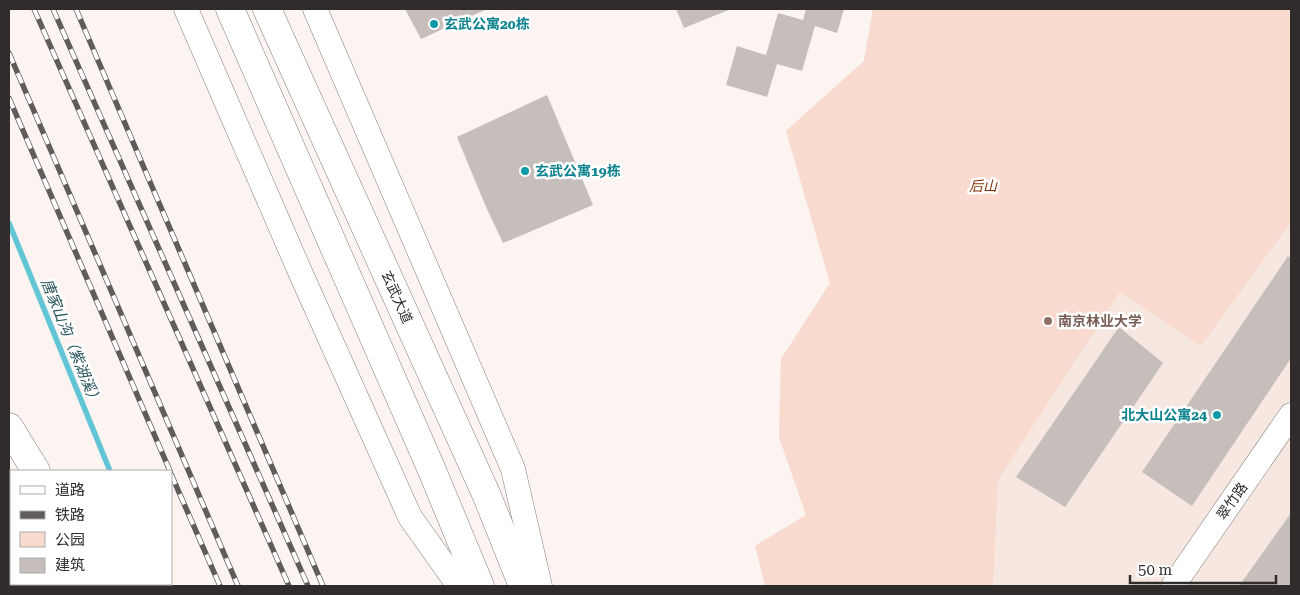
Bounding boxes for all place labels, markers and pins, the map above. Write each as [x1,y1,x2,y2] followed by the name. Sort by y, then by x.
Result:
[444,16,530,32] place label: 玄武公寓20栋
[428,18,440,30] marker: 玄武公寓20栋
[535,163,621,179] place label: 玄武公寓19栋
[519,165,531,177] marker: 玄武公寓19栋
[1058,313,1142,329] place label: 南京林业大学
[1042,315,1054,327] marker: 南京林业大学
[1121,407,1207,423] place label: 北大山公寓24
[1211,409,1223,421] marker: 北大山公寓24

